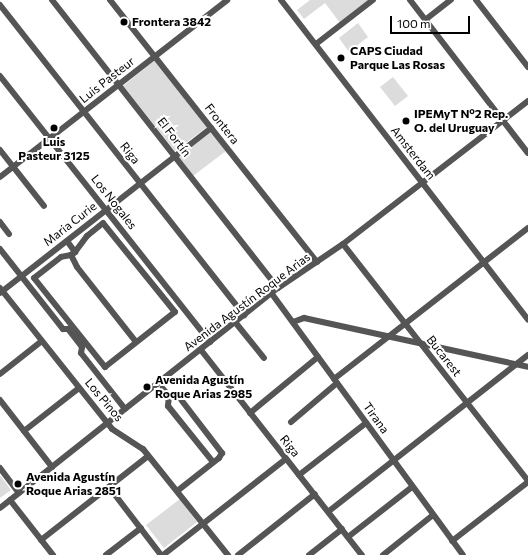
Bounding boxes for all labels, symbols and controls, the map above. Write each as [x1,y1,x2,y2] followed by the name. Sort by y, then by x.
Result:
[392,8,472,34] scale bar
[132,15,211,29] place label: Frontera 3842
[397,16,431,30] text: 100 m
[119,17,129,27] marker: Frontera 3842
[350,44,445,72] place label: CAPS Ciudad Parque Las Rosas
[335,52,347,64] marker: CAPS Ciudad Parque Las Rosas
[76,54,138,106] street label: Luis Pasteur
[202,101,242,147] street label: Frontera
[414,107,508,135] place label: IPEMyT Nº2 Rep. O. del Uruguay
[154,114,194,160] street label: El Fortín
[401,116,411,126] marker: IPEMyT Nº2 Rep. O. del Uruguay
[49,123,59,133] marker: Luis Pasteur 3125
[388,124,438,182] street label: Amsterdam
[18,135,90,163] place label: Luis Pasteur 3125
[117,139,143,167] street label: Riga
[88,172,140,232] street label: Los Nogales
[41,199,99,249] street label: Maria Curie
[181,250,313,354] street label: Avenida Agustín Roque Arias
[424,333,464,379] street label: Bucarest
[155,373,252,401] place label: Avenida Agustín Roque Arias 2985
[82,376,126,424] street label: Los Pinos
[142,382,152,392] marker: Avenida Agustín Roque Arias 2985
[360,400,392,436] street label: Tirana
[277,432,303,460] street label: Riga
[26,470,121,498] place label: Avenida Agustín Roque Arias 2851
[13,479,23,489] marker: Avenida Agustín Roque Arias 2851

